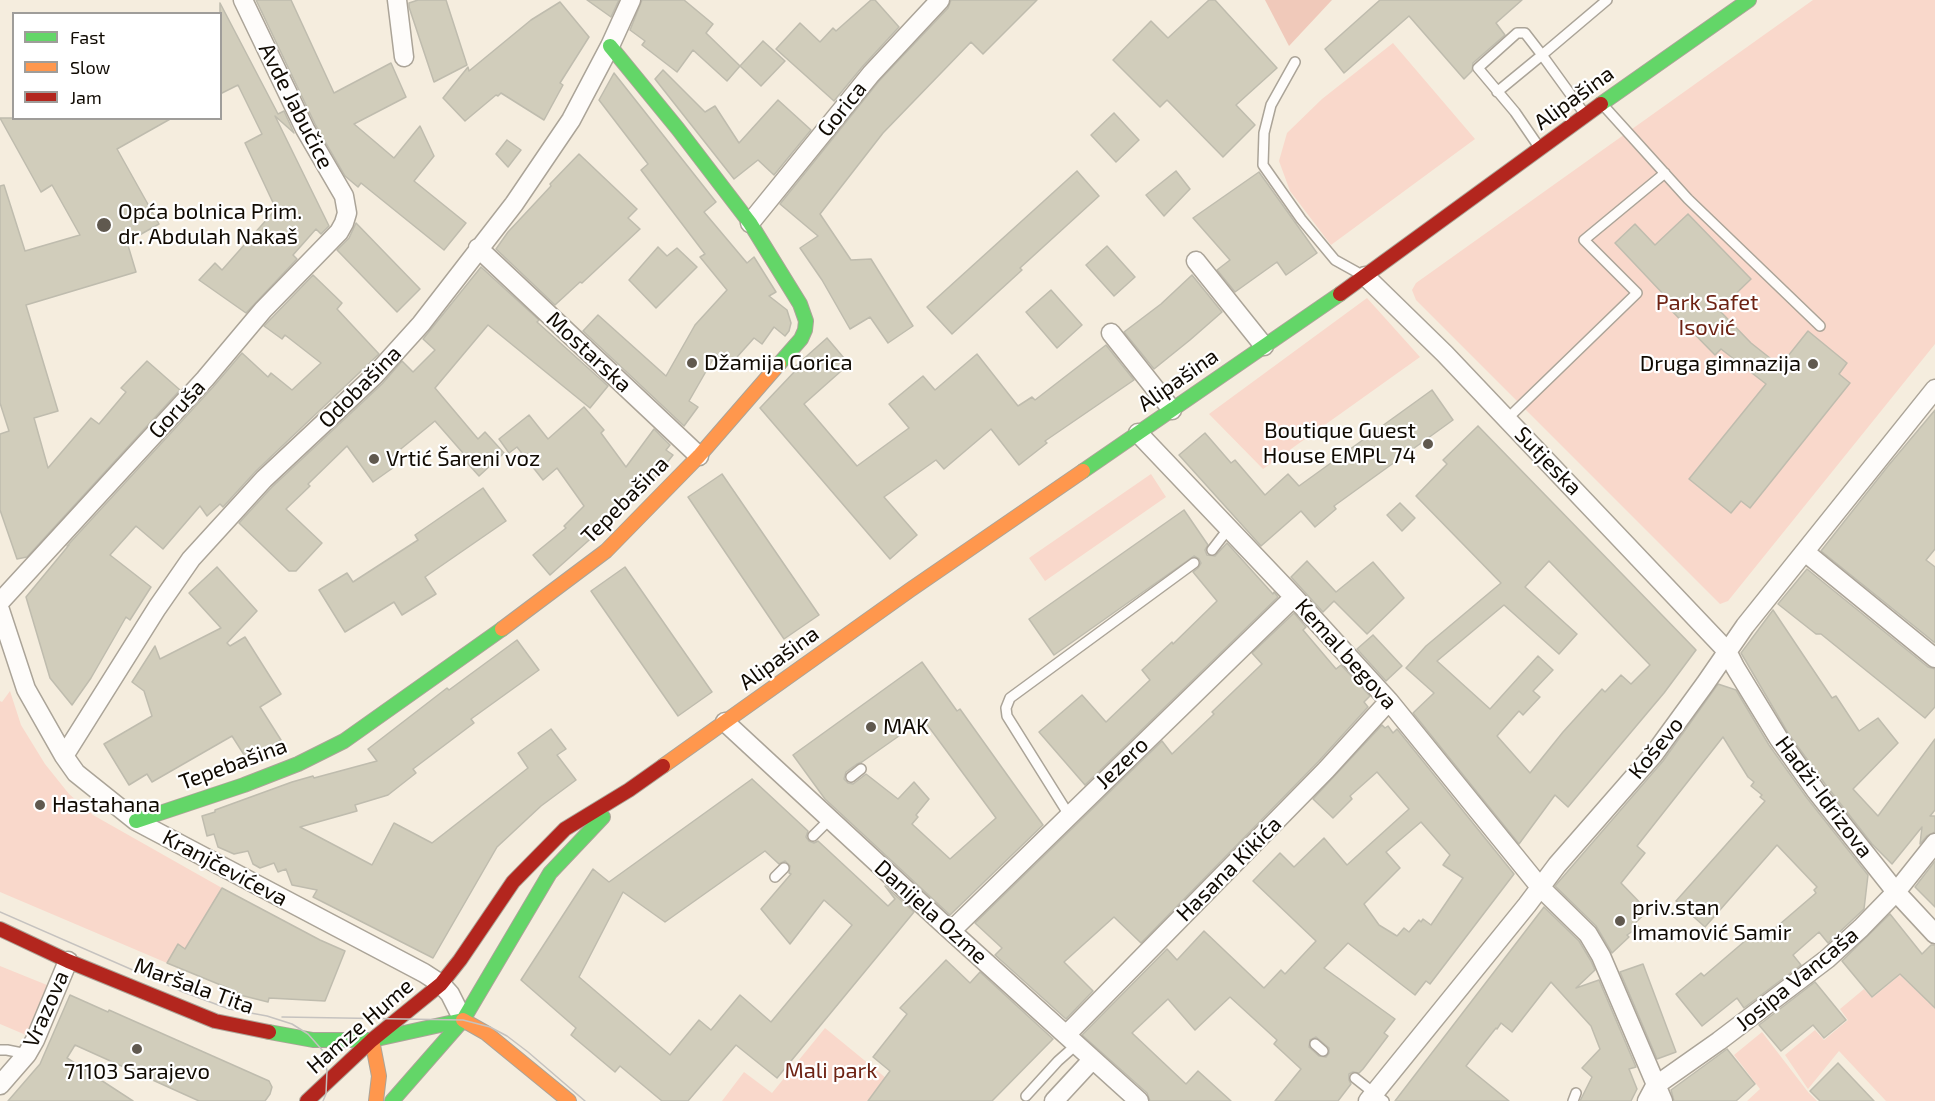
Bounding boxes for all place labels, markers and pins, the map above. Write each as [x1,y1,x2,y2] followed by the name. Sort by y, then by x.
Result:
[118,199,302,250] place label: Opća bolnica Prim. dr. Abdulah Nakaš
[95,216,113,234] marker: Opća bolnica Prim. dr. Abdulah Nakaš
[704,350,853,376] place label: Džamija Gorica
[1640,351,1801,377] place label: Druga gimnazija
[685,356,699,370] marker: Džamija Gorica
[1806,357,1820,371] marker: Druga gimnazija
[1263,418,1416,470] place label: Boutique Guest House EMPL 74
[1421,437,1435,451] marker: Boutique Guest House EMPL 74
[386,446,540,472] place label: Vrtić Šareni voz
[367,452,381,466] marker: Vrtić Šareni voz
[883,714,929,740] place label: MAK
[864,720,878,734] marker: MAK
[52,792,160,818] place label: Hastahana
[33,798,47,812] marker: Hastahana
[1632,895,1791,946] place label: priv.stan Imamović Samir
[1613,914,1627,928] marker: priv.stan Imamović Samir
[130,1042,144,1056] marker: 71103 Sarajevo
[64,1059,210,1085] place label: 71103 Sarajevo

